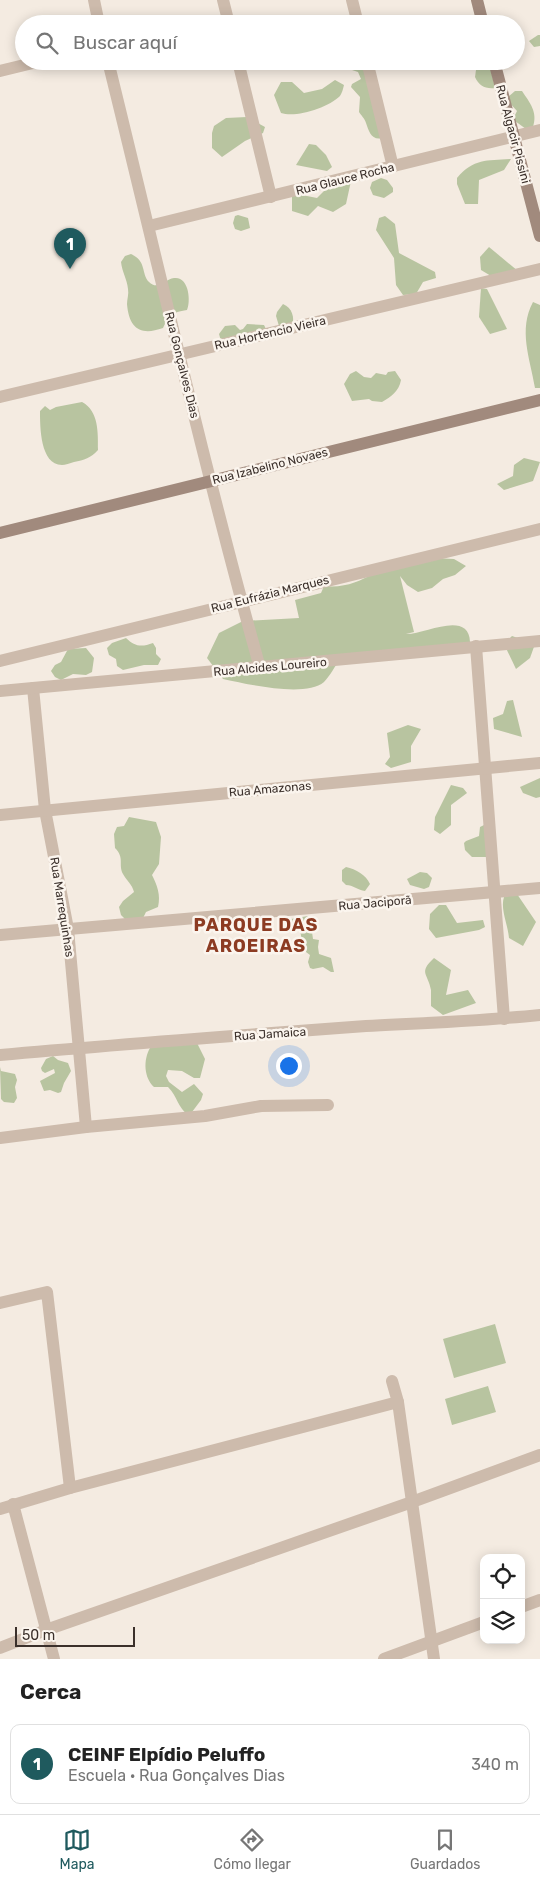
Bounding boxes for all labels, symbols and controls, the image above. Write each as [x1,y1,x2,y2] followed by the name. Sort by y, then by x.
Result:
[15,15,525,70] search box
[33,29,61,57] icon: search
[73,31,177,54] text: Buscar aquí
[493,83,533,185] street label: Rua Algacir Pissini
[294,160,396,198] street label: Rua Glauce Rocha
[54,228,86,269] pin: 1
[162,310,202,420] street label: Rua Gonçalves Dias
[213,313,327,353] street label: Rua Hortencio Vieira
[211,445,329,487] street label: Rua Izabelino Novaes
[210,573,330,615] street label: Rua Eufrázia Marques
[213,655,327,679] street label: Rua Alcides Loureiro
[228,778,312,800] street label: Rua Amazonas
[47,856,77,958] street label: Rua Marrequinhas
[338,893,412,913] street label: Rua Jaciporã
[193,914,319,957] district label: PARQUE DAS AROEIRAS
[233,1024,307,1044] street label: Rua Jamaica
[276,1053,302,1079] your location
[480,1554,525,1644] map controls
[480,1554,525,1599] button: locate
[480,1599,525,1644] button: layers
[15,1624,135,1647] scale bar
[22,1627,55,1644] text: 50 m
[20,1679,81,1704] text: Cerca
[68,1743,265,1766] text: CEINF Elpídio Peluffo
[33,1755,41,1774] text: 1
[471,1755,519,1774] text: 340 m
[68,1766,285,1785] text: Escuela · Rua Gonçalves Dias
[60,1826,94,1873] tab: Mapa
[214,1826,291,1873] tab: Cómo llegar
[410,1826,480,1873] tab: Guardados

